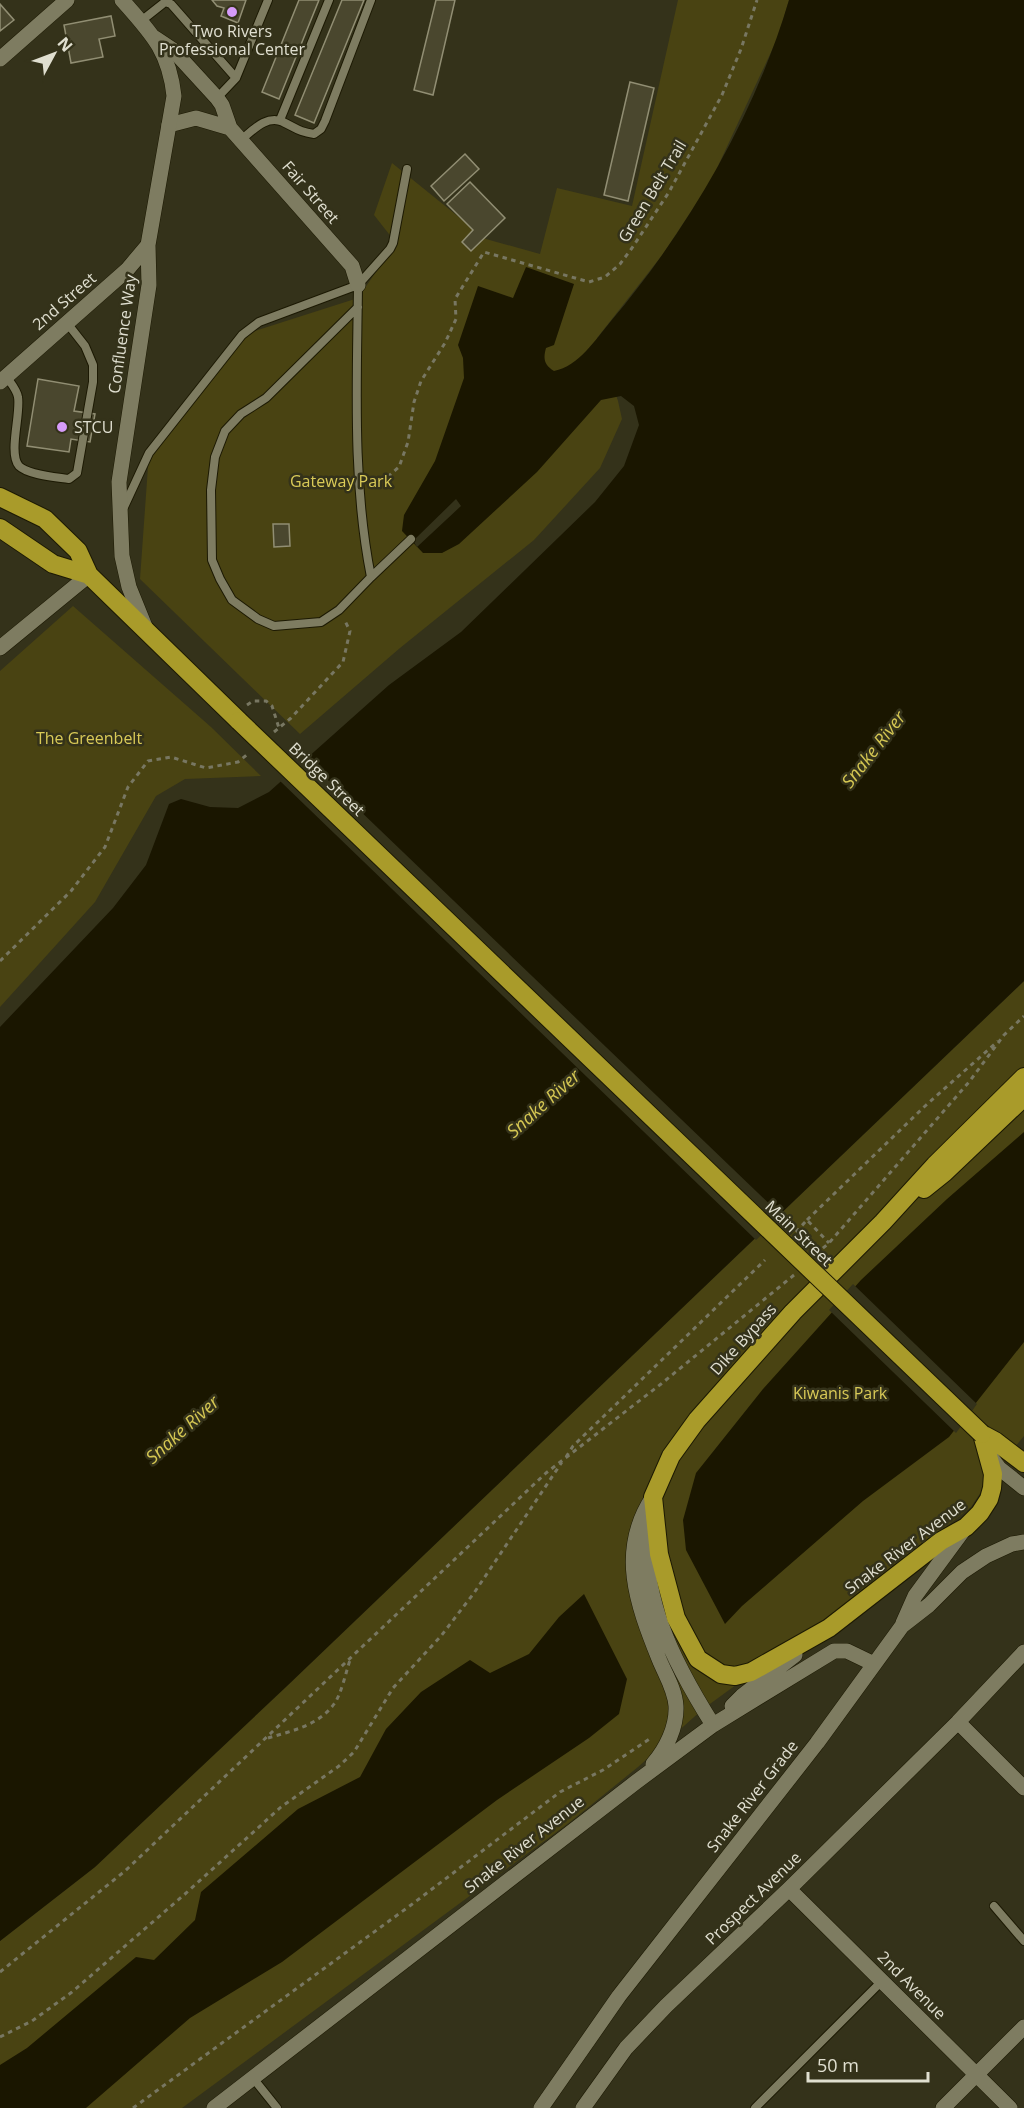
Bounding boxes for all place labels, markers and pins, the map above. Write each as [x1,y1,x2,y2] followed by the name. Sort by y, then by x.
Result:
[225,5,239,19] marker: Two Rivers Professional Center
[159,20,305,60] place label: Two Rivers Professional Center
[74,416,113,438] place label: STCU
[55,420,69,434] marker: STCU

